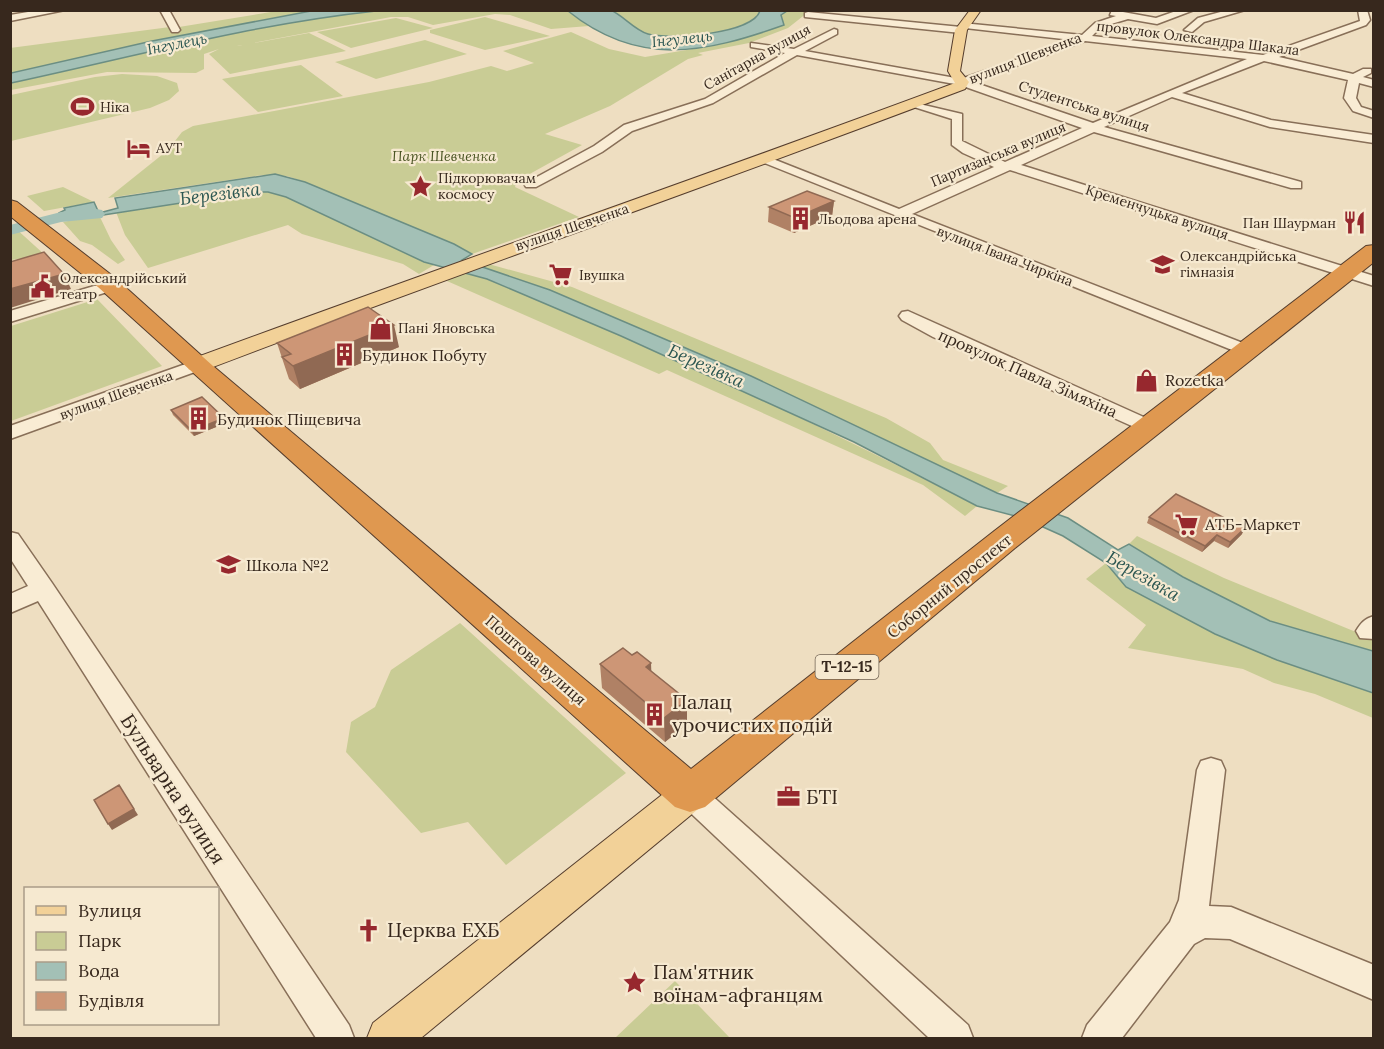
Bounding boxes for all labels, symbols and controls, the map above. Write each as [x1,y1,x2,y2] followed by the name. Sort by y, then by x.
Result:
[1096,17,1300,59] street label: провулок Олександра Шакала
[700,20,814,94] street label: Санітарна вулиця
[651,26,713,51] water label: Інгулець
[145,28,209,59] water label: Інгулець
[966,28,1084,88] street label: вулиця Шевченка
[1016,76,1152,136] street label: Студентська вулиця
[69,94,95,120] sports icon: Ніка
[100,98,130,116] place label: Ніка
[928,117,1068,191] street label: Партизанська вулиця
[125,135,151,161] hotel icon: АУТ
[155,139,182,157] place label: АУТ
[392,147,496,165] park label: Парк Шевченка
[438,169,536,203] place label: Підкорювачам космосу
[407,173,433,199] place icon: Підкорювачам космосу
[178,177,262,210] water label: Березівка
[1083,180,1231,244] street label: Кременчуцька вулиця
[513,199,631,255] street label: вулиця Шевченка
[787,206,813,232] building icon: Льодова арена
[818,210,917,228] place label: Льодова арена
[1341,210,1367,236] restaurant icon: Пан Шаурман
[1243,214,1336,232] place label: Пан Шаурман
[934,222,1076,290] street label: вулиця Івана Чиркіна
[1180,247,1296,281] place label: Олександрійська гімназія
[1149,251,1175,277] school or university icon: Олександрійська гімназія
[548,262,574,288] supermarket icon: Івушка
[579,266,625,284] place label: Івушка
[60,269,187,303] place label: Олександрійський театр
[29,273,55,299] public building icon: Олександрійський театр
[367,315,393,341] shop icon: Пані Яновська
[398,319,495,337] place label: Пані Яновська
[935,324,1121,422] street label: провулок Павла Зімяхіна
[665,339,748,393] water label: Березівка
[331,342,357,368] building icon: Будинок Побуту
[362,345,487,365] place label: Будинок Побуту
[57,366,175,424] street label: вулиця Шевченка
[1134,367,1160,393] shop icon: Rozetka
[1165,370,1224,390] place label: Rozetka
[186,406,212,432] building icon: Будинок Піщевича
[217,409,361,429] place label: Будинок Піщевича
[1174,511,1200,537] supermarket icon: АТБ-Маркет
[1204,514,1300,534] place label: АТБ-Маркет
[883,530,1015,642] street label: Соборний проспект
[1102,545,1184,606] water label: Березівка
[215,552,241,578] school or university icon: Школа №2
[246,555,329,575] place label: Школа №2
[481,611,591,709] street label: Поштова вулиця
[816,655,878,679] road number: Т-12-15
[672,689,833,737] place label: Палац урочистих подій
[641,701,667,727] building icon: Палац урочистих подій
[116,709,231,869] street label: Бульварна вулиця
[775,784,801,810] office icon: БТІ
[806,784,838,809] place label: БТІ
[24,887,219,1025] legend
[78,899,141,922] text: Вулиця
[356,917,382,943] church icon: Церква ЕХБ
[387,917,499,942] place label: Церква ЕХБ
[78,929,122,952] text: Парк
[78,959,120,982] text: Вода
[653,959,824,1007] place label: Пам'ятник воїнам-афганцям
[622,970,648,996] place icon: Пам'ятник воїнам-афганцям
[78,989,144,1012] text: Будівля

